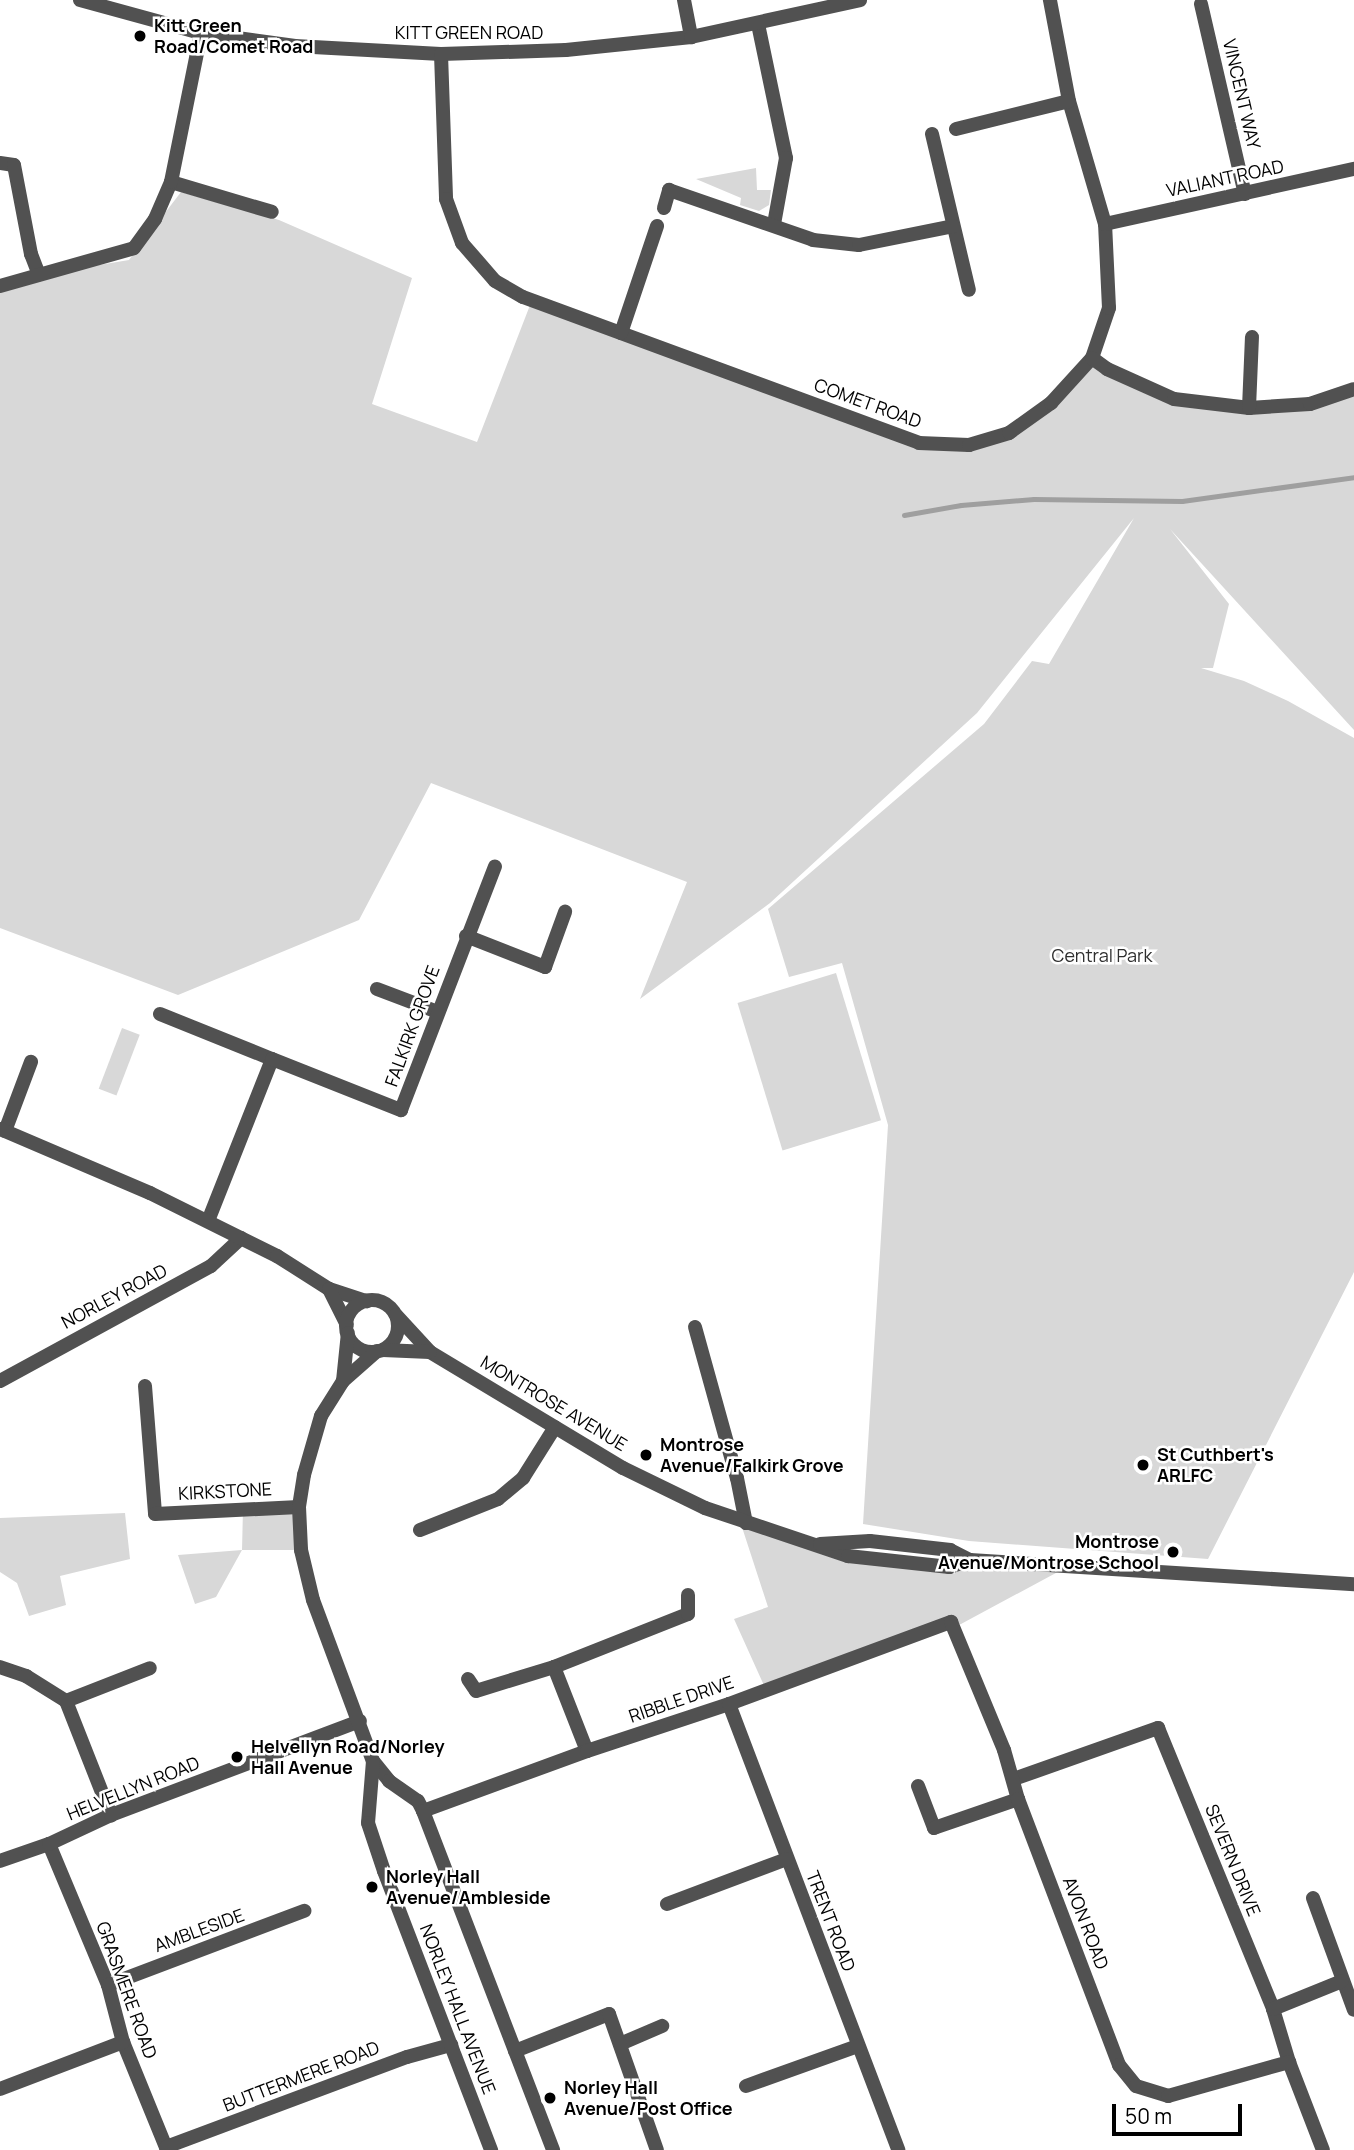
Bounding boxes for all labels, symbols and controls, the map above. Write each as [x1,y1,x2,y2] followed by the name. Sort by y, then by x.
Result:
[154,15,313,58] place label: Kitt Green Road/Comet Road
[394,21,544,43] street label: KITT GREEN ROAD
[132,28,148,44] marker: Kitt Green Road/Comet Road
[1219,36,1265,152] street label: VINCENT WAY
[1164,155,1286,201] street label: VALIANT ROAD
[811,374,925,432] street label: COMET ROAD
[1052,944,1152,966] park label: Central Park
[380,962,444,1090] street label: FALKIRK GROVE
[57,1259,171,1333] street label: NORLEY ROAD
[477,1351,631,1455] street label: MONTROSE AVENUE
[660,1434,844,1476] place label: Montrose Avenue/Falkirk Grove
[1157,1444,1274,1486] place label: St Cuthbert's ARLFC
[638,1447,654,1463] marker: Montrose Avenue/Falkirk Grove
[1135,1457,1151,1473] marker: St Cuthbert's ARLFC
[178,1478,272,1504] street label: KIRKSTONE
[938,1531,1159,1574] place label: Montrose Avenue/Montrose School
[1165,1544,1181,1560] marker: Montrose Avenue/Montrose School
[626,1671,736,1727] street label: RIBBLE DRIVE
[251,1736,445,1778] place label: Helvellyn Road/Norley Hall Avenue
[229,1749,245,1765] marker: Helvellyn Road/Norley Hall Avenue
[63,1751,203,1825] street label: HELVELLYN ROAD
[1201,1801,1265,1919] street label: SEVERN DRIVE
[386,1866,551,1909] place label: Norley Hall Avenue/Ambleside
[802,1867,860,1975] street label: TRENT ROAD
[1059,1874,1113,1972] street label: AVON ROAD
[364,1879,380,1895] marker: Norley Hall Avenue/Ambleside
[151,1904,247,1956] street label: AMBLESIDE
[92,1919,162,2061] street label: GRASMERE ROAD
[415,1920,501,2098] street label: NORLEY HALL AVENUE
[220,2036,382,2116] street label: BUTTERMERE ROAD
[564,2077,733,2120] place label: Norley Hall Avenue/Post Office
[542,2090,558,2106] marker: Norley Hall Avenue/Post Office
[1116,2090,1246,2134] scale bar
[1125,2102,1172,2130] text: 50 m

